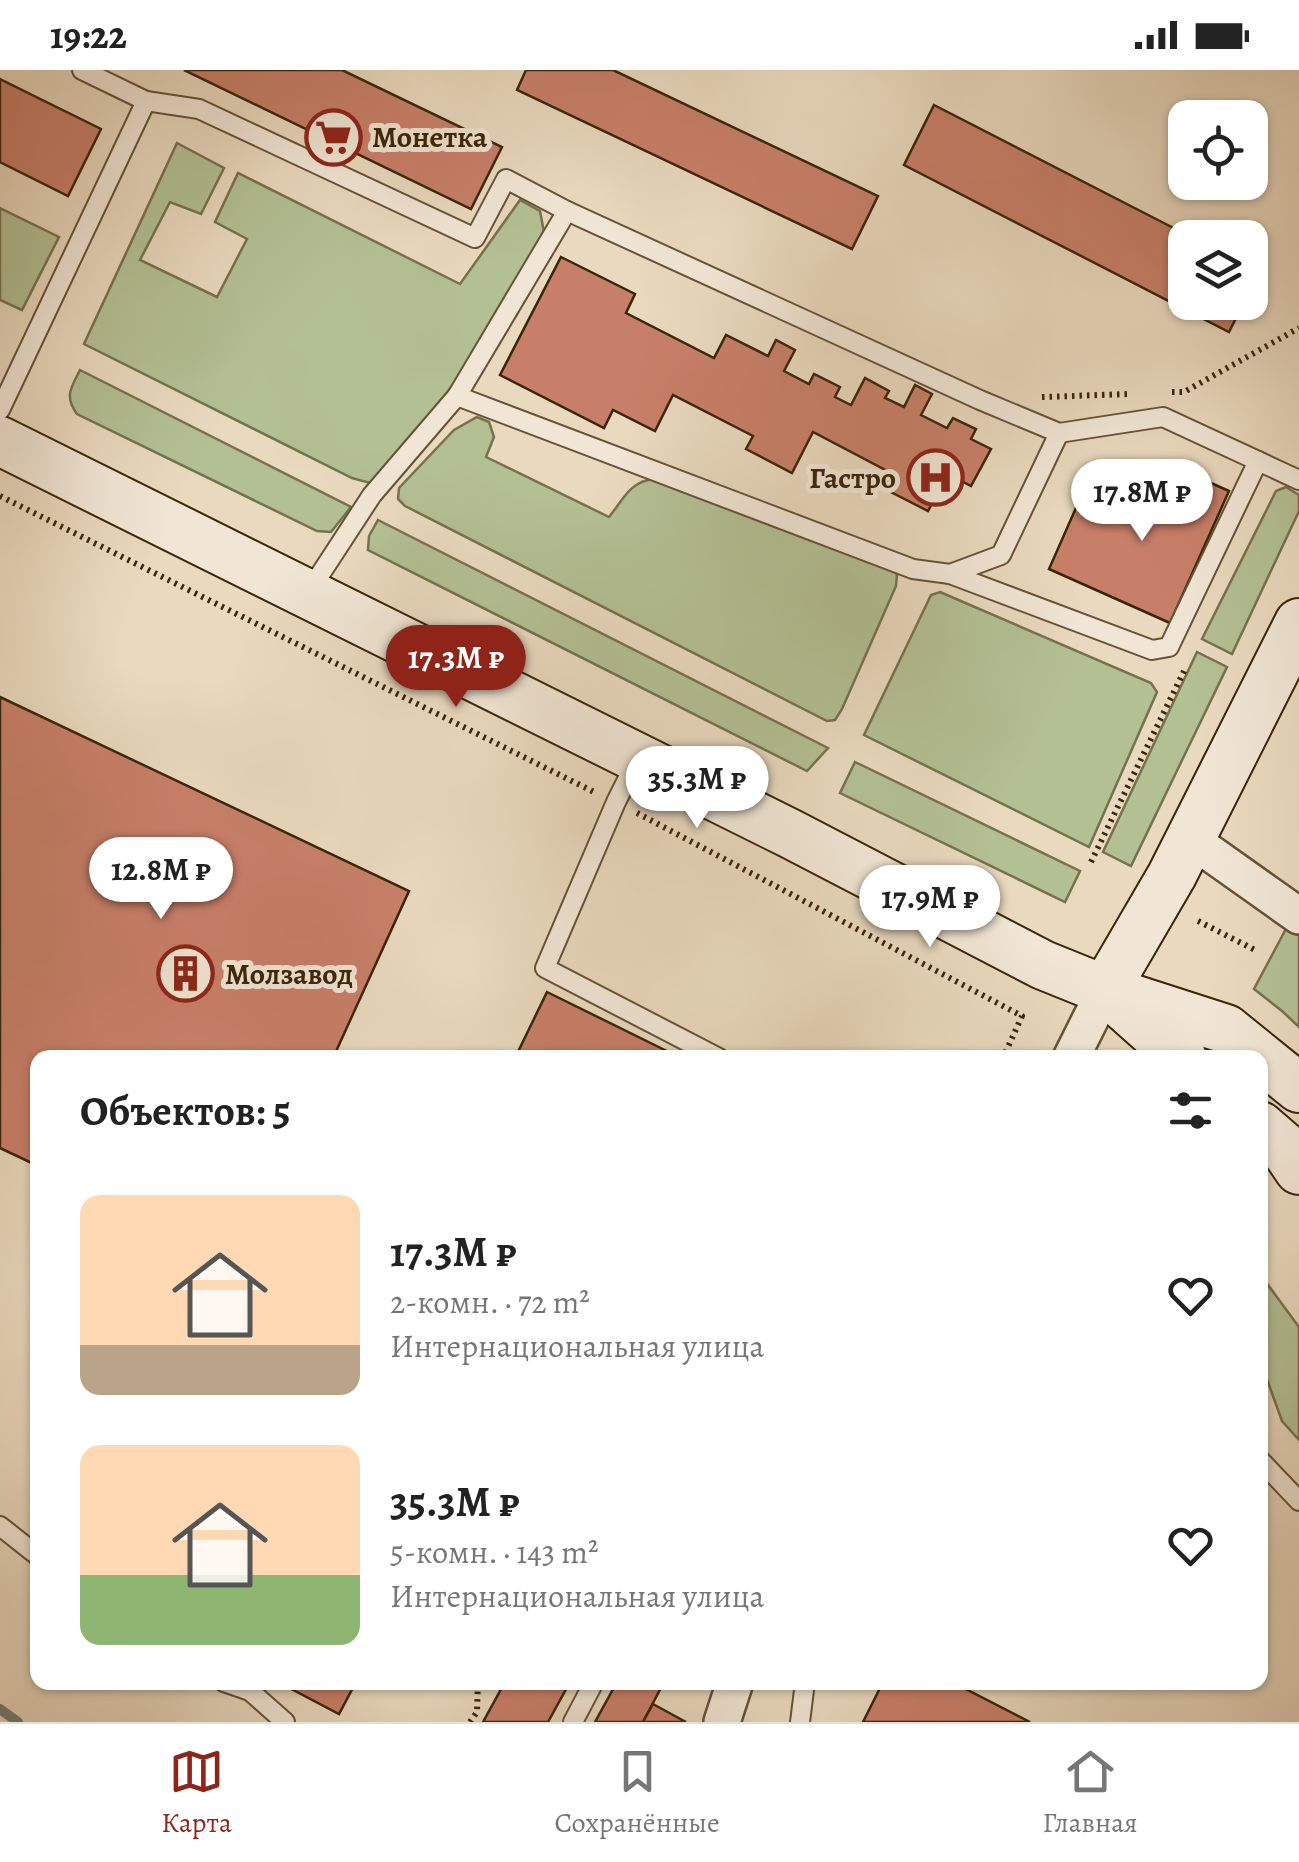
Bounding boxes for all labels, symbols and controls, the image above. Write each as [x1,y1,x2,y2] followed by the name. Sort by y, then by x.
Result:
[50,9,127,61] text: 19:22
[1168,100,1268,320] map controls
[1168,100,1268,200] button: locate
[303,107,363,167] supermarket icon: Монетка
[372,117,488,157] place label: Монетка
[1168,220,1268,320] button: layers
[905,448,965,508] hospital icon: Гастро
[809,458,896,498] place label: Гастро
[1050,459,1234,544] pin: 17.8M ₽
[1093,469,1191,513] text: 17.8M ₽
[364,625,548,710] pin: 17.3M ₽
[408,635,504,679] text: 17.3M ₽
[605,746,789,831] pin: 35.3M ₽
[648,756,746,800] text: 35.3M ₽
[69,837,253,922] pin: 12.8M ₽
[111,847,211,891] text: 12.8M ₽
[838,865,1022,950] pin: 17.9M ₽
[881,875,979,919] text: 17.9M ₽
[156,944,216,1004] building icon: Молзавод
[225,954,353,994] place label: Молзавод
[80,1082,291,1139] text: Объектов: 5
[1163,1083,1218,1138] icon: filters
[390,1223,517,1280] text: 17.3M ₽
[160,1235,280,1355] icon: home
[1163,1268,1218,1323] icon: heart
[390,1280,590,1324] text: 2-комн. · 72 m²
[390,1324,764,1368] text: Интернациональная улица
[390,1473,520,1530] text: 35.3M ₽
[160,1485,280,1605] icon: home
[1163,1518,1218,1573] icon: heart
[390,1530,599,1574] text: 5-комн. · 143 m²
[390,1574,764,1618] text: Интернациональная улица
[161,1744,232,1842] tab: Карта
[555,1744,720,1842] tab: Сохранённые
[1042,1744,1138,1842] tab: Главная

